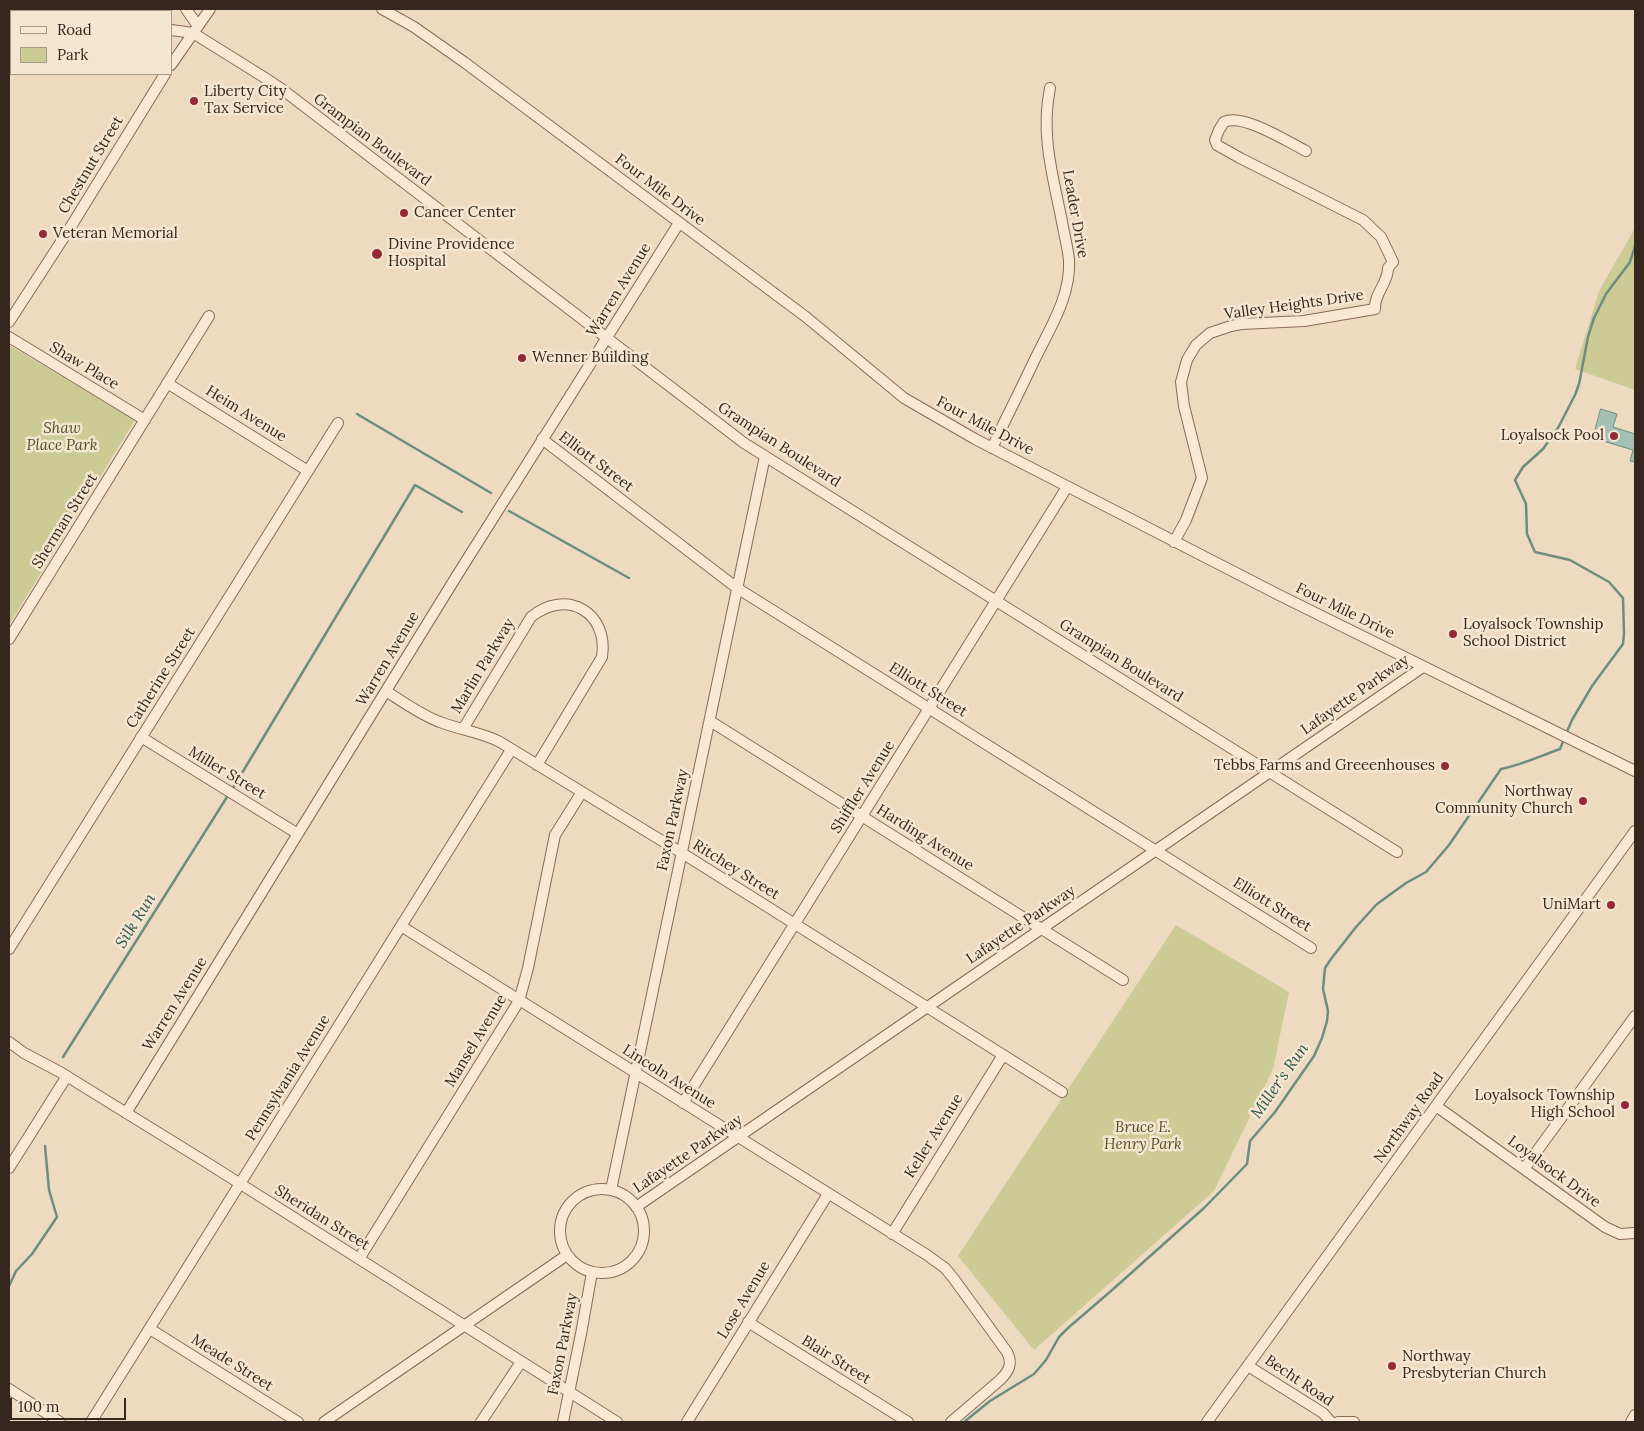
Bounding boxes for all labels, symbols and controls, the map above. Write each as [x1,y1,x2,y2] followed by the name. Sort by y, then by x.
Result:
[10,10,172,75] legend
[57,20,92,39] text: Road
[57,45,88,64] text: Park
[204,83,287,118] place label: Liberty City Tax Service
[310,90,434,190] street label: Grampian Boulevard
[188,95,200,107] marker: Liberty City Tax Service
[55,113,127,217] street label: Chestnut Street
[612,150,708,230] street label: Four Mile Drive
[1058,168,1092,260] street label: Leader Drive
[414,204,516,222] place label: Cancer Center
[398,207,410,219] marker: Cancer Center
[53,225,178,243] place label: Veteran Memorial
[37,228,49,240] marker: Veteran Memorial
[388,236,515,271] place label: Divine Providence Hospital
[583,240,655,340] street label: Warren Avenue
[370,247,384,261] marker: Divine Providence Hospital
[1223,286,1365,324] street label: Valley Heights Drive
[46,338,122,394] street label: Shaw Place
[532,349,648,367] place label: Wenner Building
[516,352,528,364] marker: Wenner Building
[202,382,290,446] street label: Heim Avenue
[933,393,1037,459] street label: Four Mile Drive
[714,399,844,491] street label: Grampian Boulevard
[26,420,98,455] park label: Shaw Place Park
[1501,427,1604,445] place label: Loyalsock Pool
[555,428,637,496] street label: Elliott Street
[1608,430,1620,442] marker: Loyalsock Pool
[29,470,101,572] street label: Sherman Street
[1293,579,1397,643] street label: Four Mile Drive
[353,608,423,710] street label: Warren Avenue
[448,615,518,717] street label: Marlin Parkway
[1056,616,1186,706] street label: Grampian Boulevard
[1463,616,1603,651] place label: Loyalsock Township School District
[123,624,199,732] street label: Catherine Street
[1447,628,1459,640] marker: Loyalsock Township School District
[1298,651,1412,739] street label: Lafayette Parkway
[886,659,970,721] street label: Elliott Street
[827,737,899,837] street label: Shiffler Avenue
[185,743,269,803] street label: Miller Street
[1214,757,1435,775] place label: Tebbs Farms and Greeenhouses
[1439,760,1451,772] marker: Tebbs Farms and Greeenhouses
[653,767,693,873] street label: Faxon Parkway
[1435,783,1573,818] place label: Northway Community Church
[1577,795,1589,807] marker: Northway Community Church
[873,801,977,875] street label: Harding Avenue
[689,836,783,904] street label: Ritchey Street
[1230,874,1314,936] street label: Elliott Street
[963,882,1079,968] street label: Lafayette Parkway
[112,890,160,952] water label: Silk Run
[1543,896,1601,914] place label: UniMart
[1605,899,1617,911] marker: UniMart
[139,954,211,1054] street label: Warren Avenue
[441,992,511,1090] street label: Mansel Avenue
[242,1012,334,1144] street label: Pennsylvania Avenue
[1247,1040,1313,1122] water label: Miller's Run
[619,1041,719,1113] street label: Lincoln Avenue
[1370,1069,1448,1167] street label: Northway Road
[1475,1087,1615,1122] place label: Loyalsock Township High School
[901,1091,967,1181] street label: Keller Avenue
[1619,1099,1631,1111] marker: Loyalsock Township High School
[630,1111,746,1197] street label: Lafayette Parkway
[1104,1119,1182,1154] park label: Bruce E. Henry Park
[1504,1132,1604,1212] street label: Loyalsock Drive
[271,1182,373,1254] street label: Sheridan Street
[714,1258,774,1342] street label: Lose Avenue
[544,1291,582,1397] street label: Faxon Parkway
[188,1331,276,1395] street label: Meade Street
[798,1332,874,1388] street label: Blair Street
[1402,1348,1546,1383] place label: Northway Presbyterian Church
[1261,1352,1337,1410] street label: Becht Road
[1386,1360,1398,1372] marker: Northway Presbyterian Church
[12,1388,129,1420] scale bar
[18,1397,59,1416] text: 100 m

